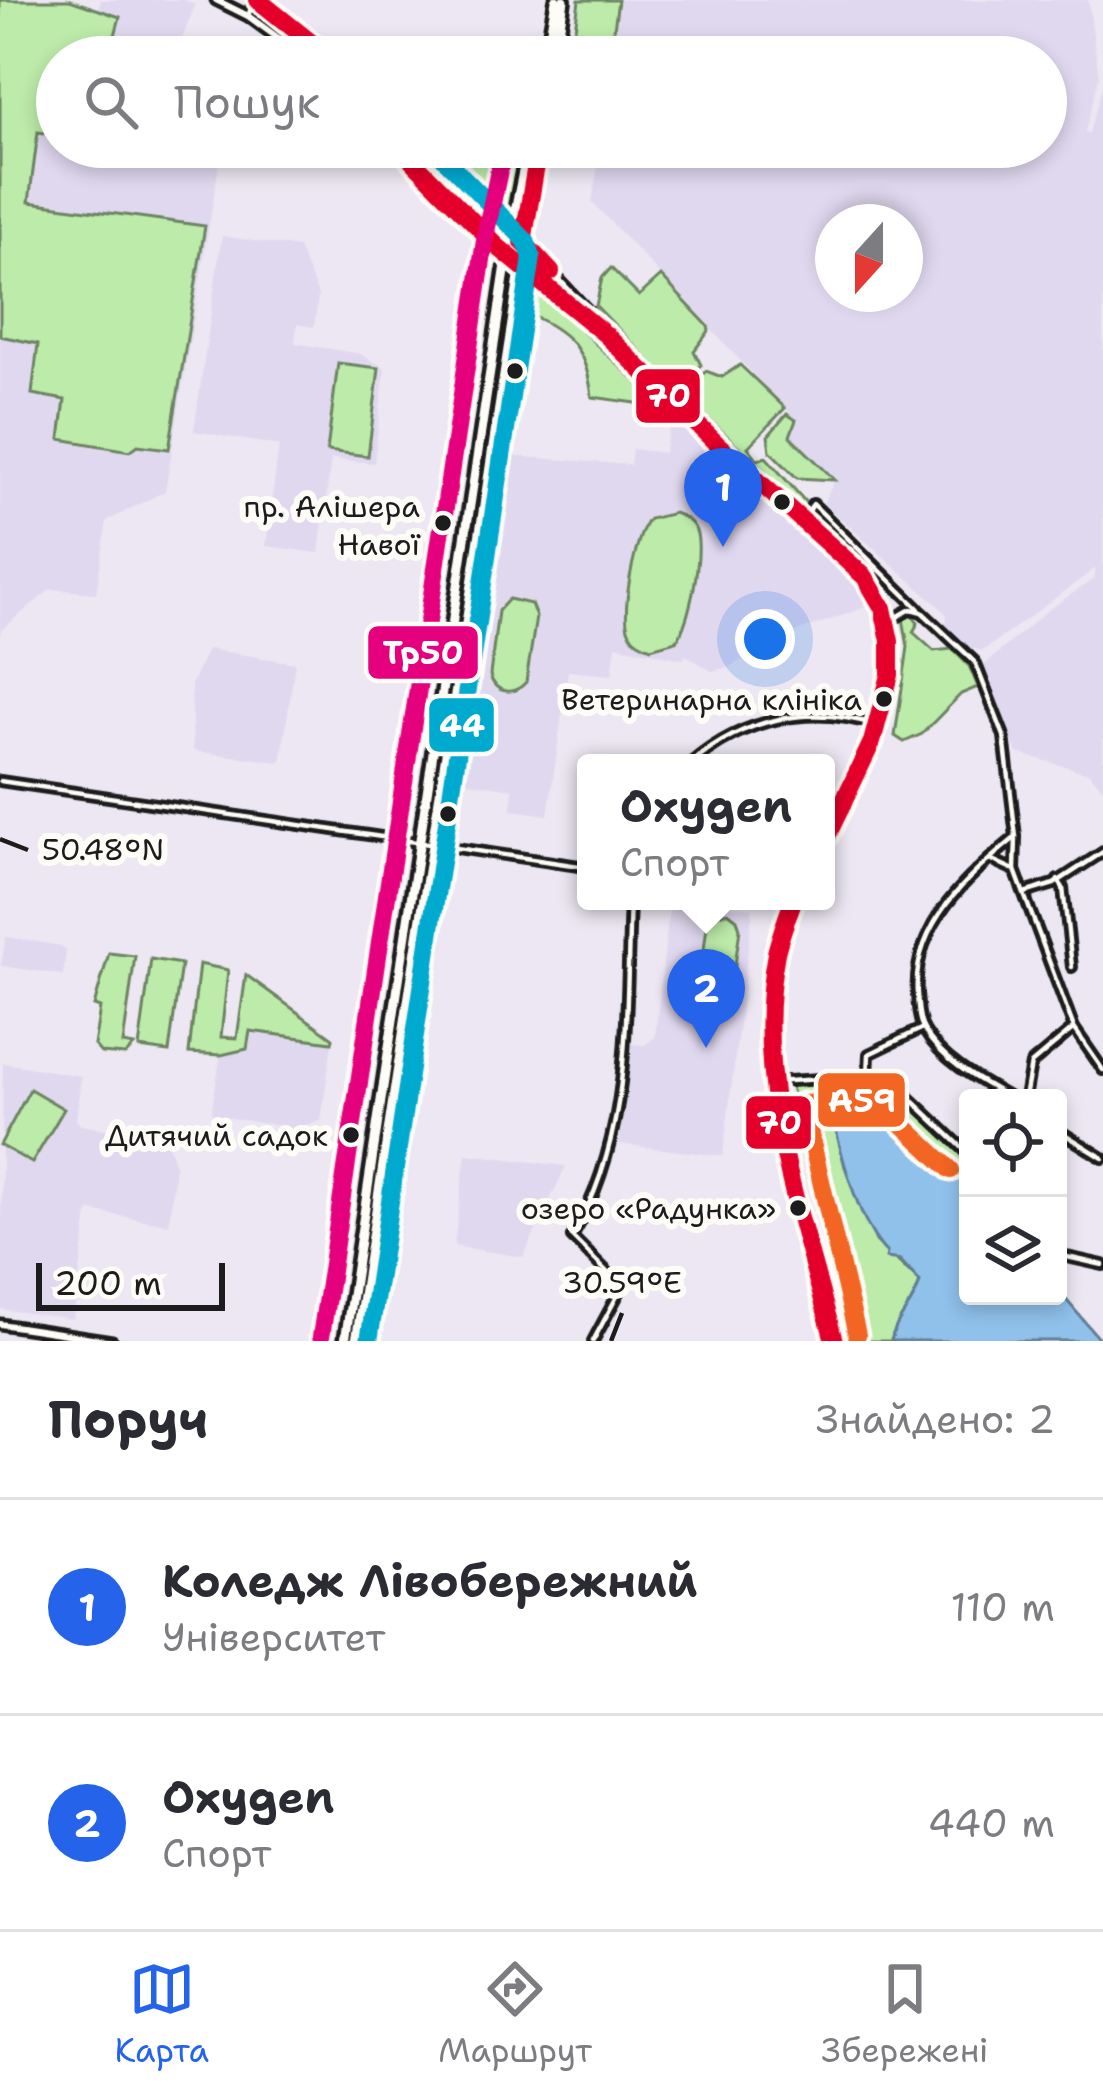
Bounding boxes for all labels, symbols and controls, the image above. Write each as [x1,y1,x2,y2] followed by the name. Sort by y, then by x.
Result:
[36,36,1067,168] search box
[78,69,144,135] icon: search
[174,72,320,132] text: Пошук
[815,204,923,312] north arrow
[504,360,526,382] unlabelled marker
[634,367,702,425] line badge: 70
[645,373,691,418] text: 70
[684,448,762,547] pin: 1
[244,486,421,565] place label: пр. Алішера Навої
[771,491,793,513] unlabelled marker
[432,512,454,534] marker: пр. Алішера Навої
[735,609,795,669] your location
[366,624,480,681] line badge: Тр50
[382,630,464,675] text: Тр50
[561,679,862,720] place label: Ветеринарна клініка
[873,688,895,710] marker: Ветеринарна клініка
[427,696,496,754] line badge: 44
[439,703,485,748] text: 44
[577,754,835,910] popup
[620,776,792,836] text: Oxygen
[437,803,459,825] unlabelled marker
[42,829,164,870] text: 50.48°N
[620,836,729,888] text: Спорт
[667,949,745,1048] pin: 2
[816,1071,907,1129] line badge: А59
[828,1078,896,1123] text: А59
[959,1089,1067,1305] map controls
[959,1089,1067,1197] button: locate
[744,1094,813,1151] line badge: 70
[756,1100,802,1145] text: 70
[105,1115,328,1156] place label: Дитячий садок
[340,1124,362,1146] marker: Дитячий садок
[521,1188,776,1229] place label: озеро «Радунка»
[787,1197,809,1219] marker: озеро «Радунка»
[959,1197,1067,1305] button: layers
[36,1257,225,1310] scale bar
[54,1261,162,1306] text: 200 m
[562,1262,682,1303] text: 30.59°E
[48,1385,208,1453] text: Поруч
[816,1393,1055,1445] text: Знайдено: 2
[162,1551,698,1611] text: Коледж Лівобережний
[78,1581,96,1633] text: 1
[951,1581,1055,1633] text: 110 m
[162,1611,385,1663] text: Університет
[162,1767,334,1827] text: Oxygen
[73,1797,101,1849] text: 2
[928,1797,1055,1849] text: 440 m
[162,1827,271,1879] text: Спорт
[115,1956,209,2073] tab: Карта
[438,1956,592,2073] tab: Маршрут
[821,1956,988,2073] tab: Збережені

